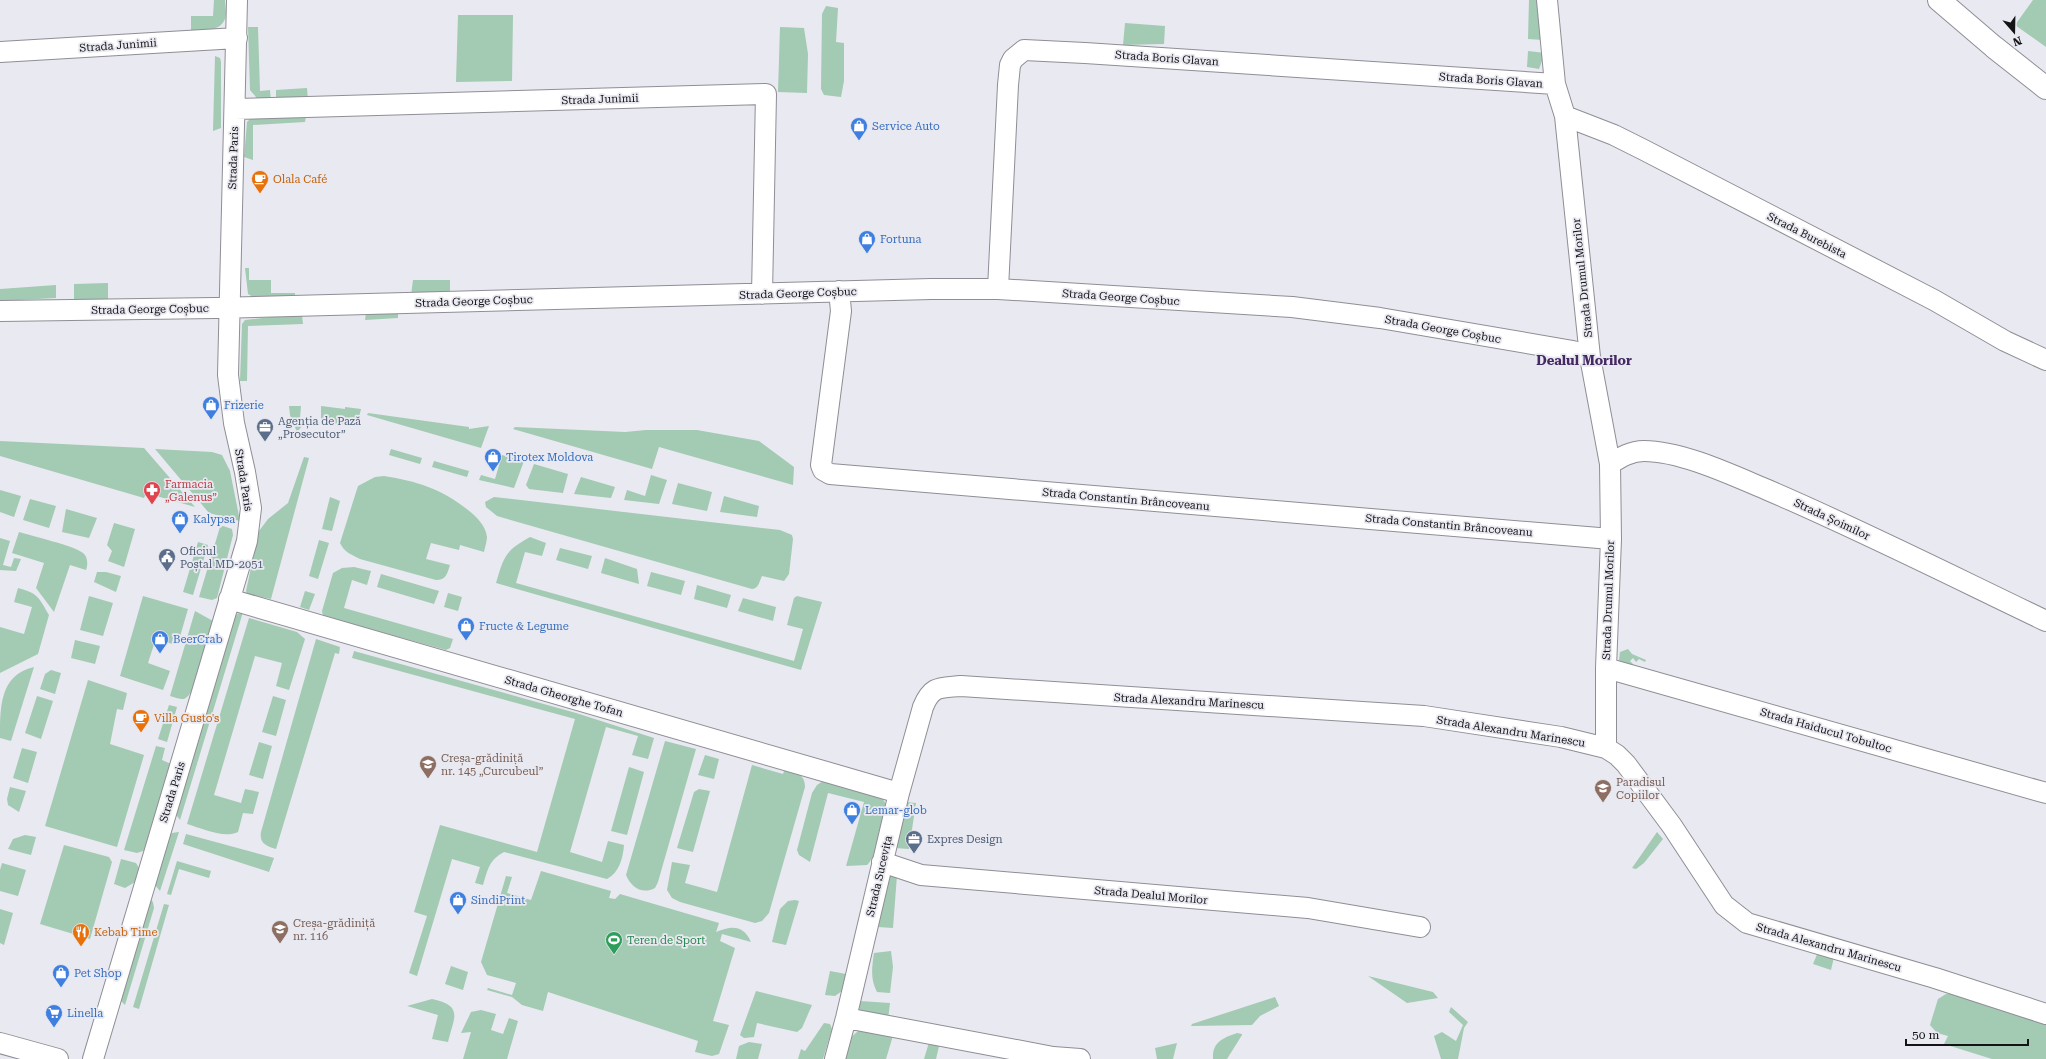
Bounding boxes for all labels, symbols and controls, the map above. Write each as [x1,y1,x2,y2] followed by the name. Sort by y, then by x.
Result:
[1994,12,2034,52] north arrow
[2011,33,2023,49] text: N
[79,36,158,55] street label: Strada Junimii
[1115,48,1219,69] street label: Strada Boris Glavan
[1439,70,1543,91] street label: Strada Boris Glavan
[561,92,639,107] street label: Strada Junimii
[849,116,869,141] shop icon: Service Auto
[872,120,940,133] place label: Service Auto
[226,126,241,190] street label: Strada Paris
[250,169,270,194] cafe icon: Olala Café
[273,173,327,186] place label: Olala Café
[1765,210,1849,261] street label: Strada Burebista
[1570,217,1595,338] street label: Strada Drumul Morilor
[857,229,877,254] shop icon: Fortuna
[880,233,922,246] place label: Fortuna
[739,285,857,303] street label: Strada George Coșbuc
[1062,287,1180,309] street label: Strada George Coșbuc
[415,293,533,311] street label: Strada George Coșbuc
[91,302,209,318] street label: Strada George Coșbuc
[1384,313,1502,347] street label: Strada George Coșbuc
[1536,353,1632,368] district label: Dealul Morilor
[201,395,221,420] shop icon: Frizerie
[224,399,264,412] place label: Frizerie
[278,415,361,441] place label: Agenția de Pază „Prosecutor”
[255,417,275,442] office icon: Agenția de Pază „Prosecutor”
[483,447,503,472] shop icon: Tirotex Moldova
[232,448,255,512] street label: Strada Paris
[506,451,593,464] place label: Tirotex Moldova
[165,478,217,504] place label: Farmacia „Galenus”
[142,480,162,505] pharmacy icon: Farmacia „Galenus”
[1042,486,1210,513] street label: Strada Constantin Brâncoveanu
[1791,496,1872,544] street label: Strada Șoimilor
[170,509,190,534] shop icon: Kalypsa
[1365,512,1533,539] street label: Strada Constantin Brâncoveanu
[193,513,235,526] place label: Kalypsa
[1600,540,1617,660] street label: Strada Drumul Morilor
[180,545,263,572] place label: Oficiul Poștal MD-2051
[157,547,177,572] public building icon: Oficiul Poștal MD-2051
[456,616,476,641] shop icon: Fructe & Legume
[479,620,569,633] place label: Fructe & Legume
[150,629,170,654] shop icon: BeerCrab
[173,633,222,646] place label: BeerCrab
[503,673,625,720] street label: Strada Gheorghe Tofan
[1114,691,1265,712] street label: Strada Alexandru Marinescu
[1759,705,1893,756] street label: Strada Haiducul Tobultoc
[131,708,151,733] cafe icon: Villa Gusto's
[154,712,219,725] place label: Villa Gusto's
[1436,713,1586,750] street label: Strada Alexandru Marinescu
[441,752,544,778] place label: Creșa-grădiniță nr. 145 „Curcubeul”
[418,754,438,779] school or university icon: Creșa-grădiniță nr. 145 „Curcubeul”
[157,760,188,824] street label: Strada Paris
[1616,776,1666,802] place label: Paradisul Copiilor
[1593,778,1613,803] school or university icon: Paradisul Copiilor
[842,800,862,825] shop icon: Lemar-glob
[865,804,927,817] place label: Lemar-glob
[904,829,924,854] office icon: Expres Design
[927,833,1003,846] place label: Expres Design
[864,834,896,918] street label: Strada Sucevița
[1094,884,1209,907] street label: Strada Dealul Morilor
[448,890,468,915] shop icon: SindiPrint
[471,894,525,907] place label: SindiPrint
[293,917,375,943] place label: Creșa-grădiniță nr. 116
[270,919,290,944] school or university icon: Creșa-grădiniță nr. 116
[1755,920,1903,974] street label: Strada Alexandru Marinescu
[71,922,91,947] restaurant icon: Kebab Time
[94,926,157,939] place label: Kebab Time
[604,930,624,955] sports icon: Teren de Sport
[627,934,705,947] place label: Teren de Sport
[51,963,71,988] shop icon: Pet Shop
[74,967,122,980] place label: Pet Shop
[44,1003,64,1028] supermarket icon: Linella
[67,1007,103,1020] place label: Linella
[1906,1021,2028,1047] scale bar
[1912,1028,1939,1042] text: 50 m

